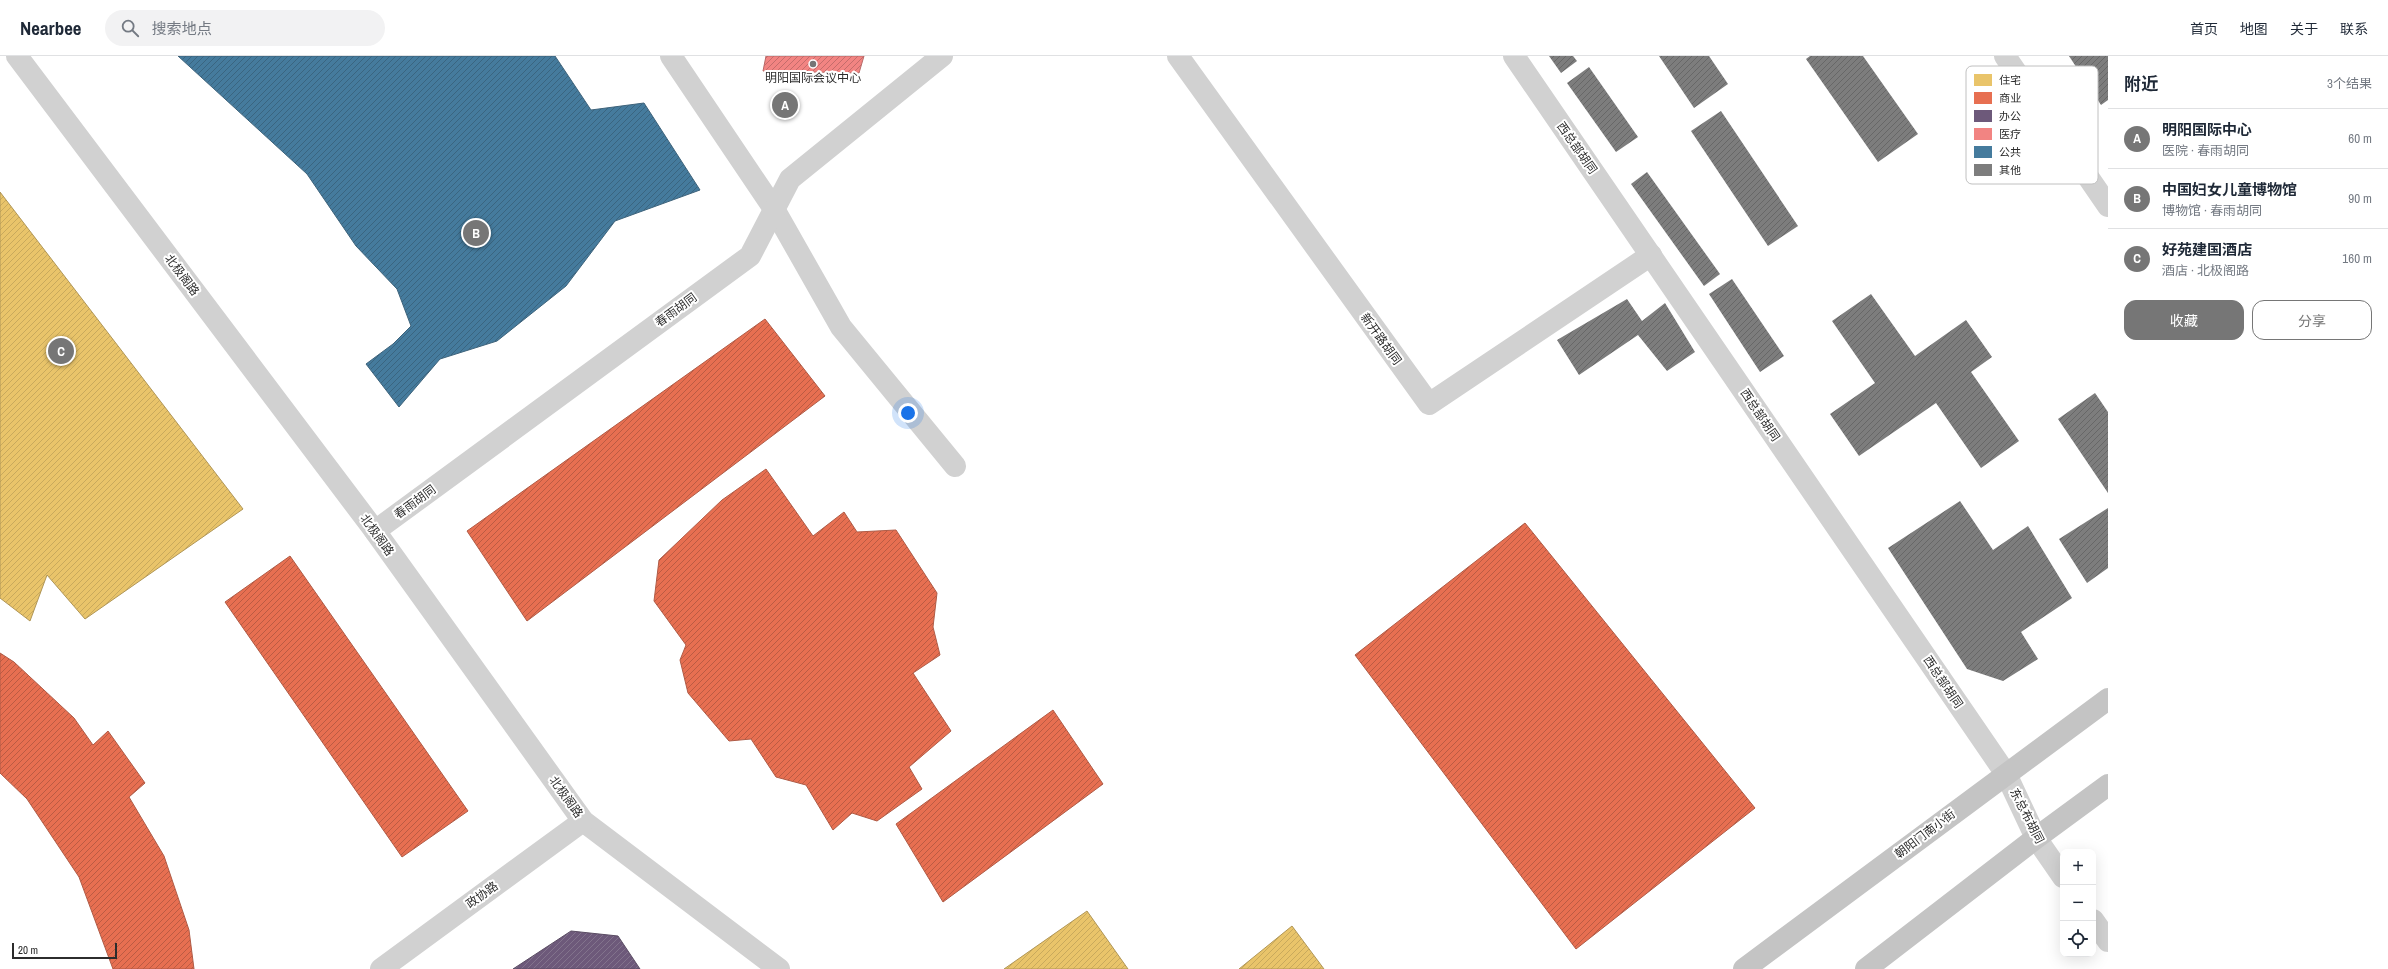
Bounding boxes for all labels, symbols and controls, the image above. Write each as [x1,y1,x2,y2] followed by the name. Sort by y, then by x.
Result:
[105,10,385,46] search box
[20,15,81,41] text: Nearbee
[119,17,141,39] icon: search
[151,18,212,39] text: 搜索地点
[2190,20,2218,38] text: 首页
[2240,20,2268,38] text: 地图
[2290,20,2318,38] text: 关于
[2340,20,2368,38] text: 联系
[808,59,818,69] marker: 明阳国际会议中心
[1966,66,2098,184] legend
[765,70,861,86] place label: 明阳国际会议中心
[2124,72,2158,95] text: 附近
[1999,73,2021,87] text: 住宅
[2327,75,2372,92] text: 3个结果
[772,90,798,120] pin: A
[1999,91,2021,105] text: 商业
[1999,109,2021,123] text: 办公
[1553,119,1601,177] street label: 西总部胡同
[2162,119,2252,140] text: 明阳国际中心
[1999,127,2021,141] text: 医疗
[2133,130,2141,147] text: A
[2348,130,2372,147] text: 60 m
[2162,142,2249,159] text: 医院 · 春雨胡同
[1999,145,2021,159] text: 公共
[1999,163,2021,177] text: 其他
[2162,179,2297,200] text: 中国妇女儿童博物馆
[2133,190,2141,207] text: B
[2348,190,2372,207] text: 90 m
[2162,202,2262,219] text: 博物馆 · 春雨胡同
[463,218,489,248] pin: B
[2162,239,2252,260] text: 好苑建国酒店
[2133,250,2141,267] text: C
[2342,250,2372,267] text: 160 m
[161,251,203,299] street label: 北极阁路
[2162,262,2249,279] text: 酒店 · 北极阁路
[652,289,700,331] street label: 春雨胡同
[2124,300,2244,340] button: 收藏
[2252,300,2372,340] button: 分享
[1357,310,1405,368] street label: 新开路胡同
[48,336,74,366] pin: C
[1737,386,1783,444] street label: 西总部胡同
[898,403,918,423] your location
[391,481,439,523] street label: 春雨胡同
[356,511,398,559] street label: 北极阁路
[1920,653,1966,711] street label: 西总部胡同
[545,773,587,821] street label: 北极阁路
[2006,786,2048,846] street label: 东总布胡同
[1891,806,1959,862] street label: 朝阳门南小街
[2060,849,2096,957] map controls
[2060,849,2096,885] button: +
[463,878,501,912] street label: 政协路
[2060,885,2096,921] button: −
[2060,921,2096,957] button: locate
[12,941,117,960] scale bar
[18,943,38,957] text: 20 m

